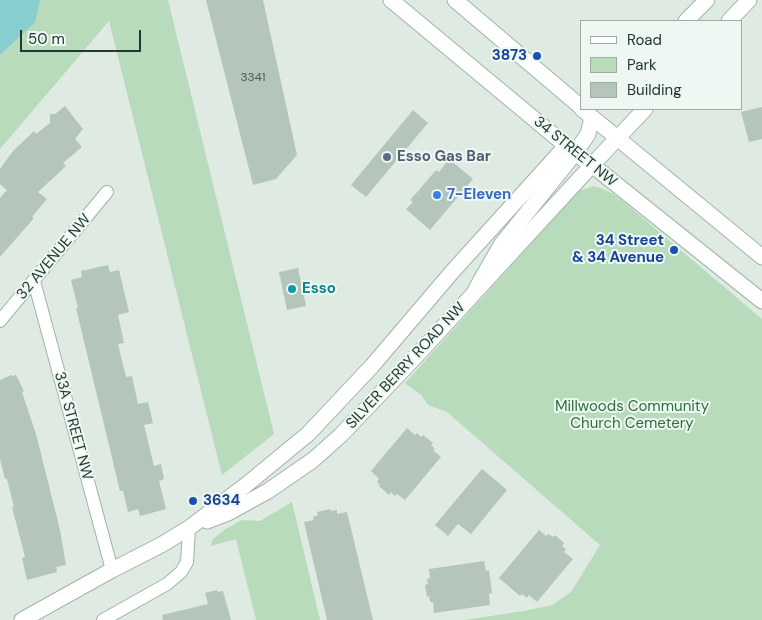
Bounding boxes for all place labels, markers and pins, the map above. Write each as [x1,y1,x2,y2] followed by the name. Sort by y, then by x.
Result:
[492,47,527,65] place label: 3873
[531,50,543,62] marker: 3873
[397,148,491,166] place label: Esso Gas Bar
[381,151,393,163] marker: Esso Gas Bar
[447,186,511,204] place label: 7-Eleven
[431,189,443,201] marker: 7-Eleven
[572,232,664,267] place label: 34 Street & 34 Avenue
[668,244,680,256] marker: 34 Street & 34 Avenue
[302,280,336,298] place label: Esso
[286,283,298,295] marker: Esso
[203,492,240,510] place label: 3634
[187,495,199,507] marker: 3634

